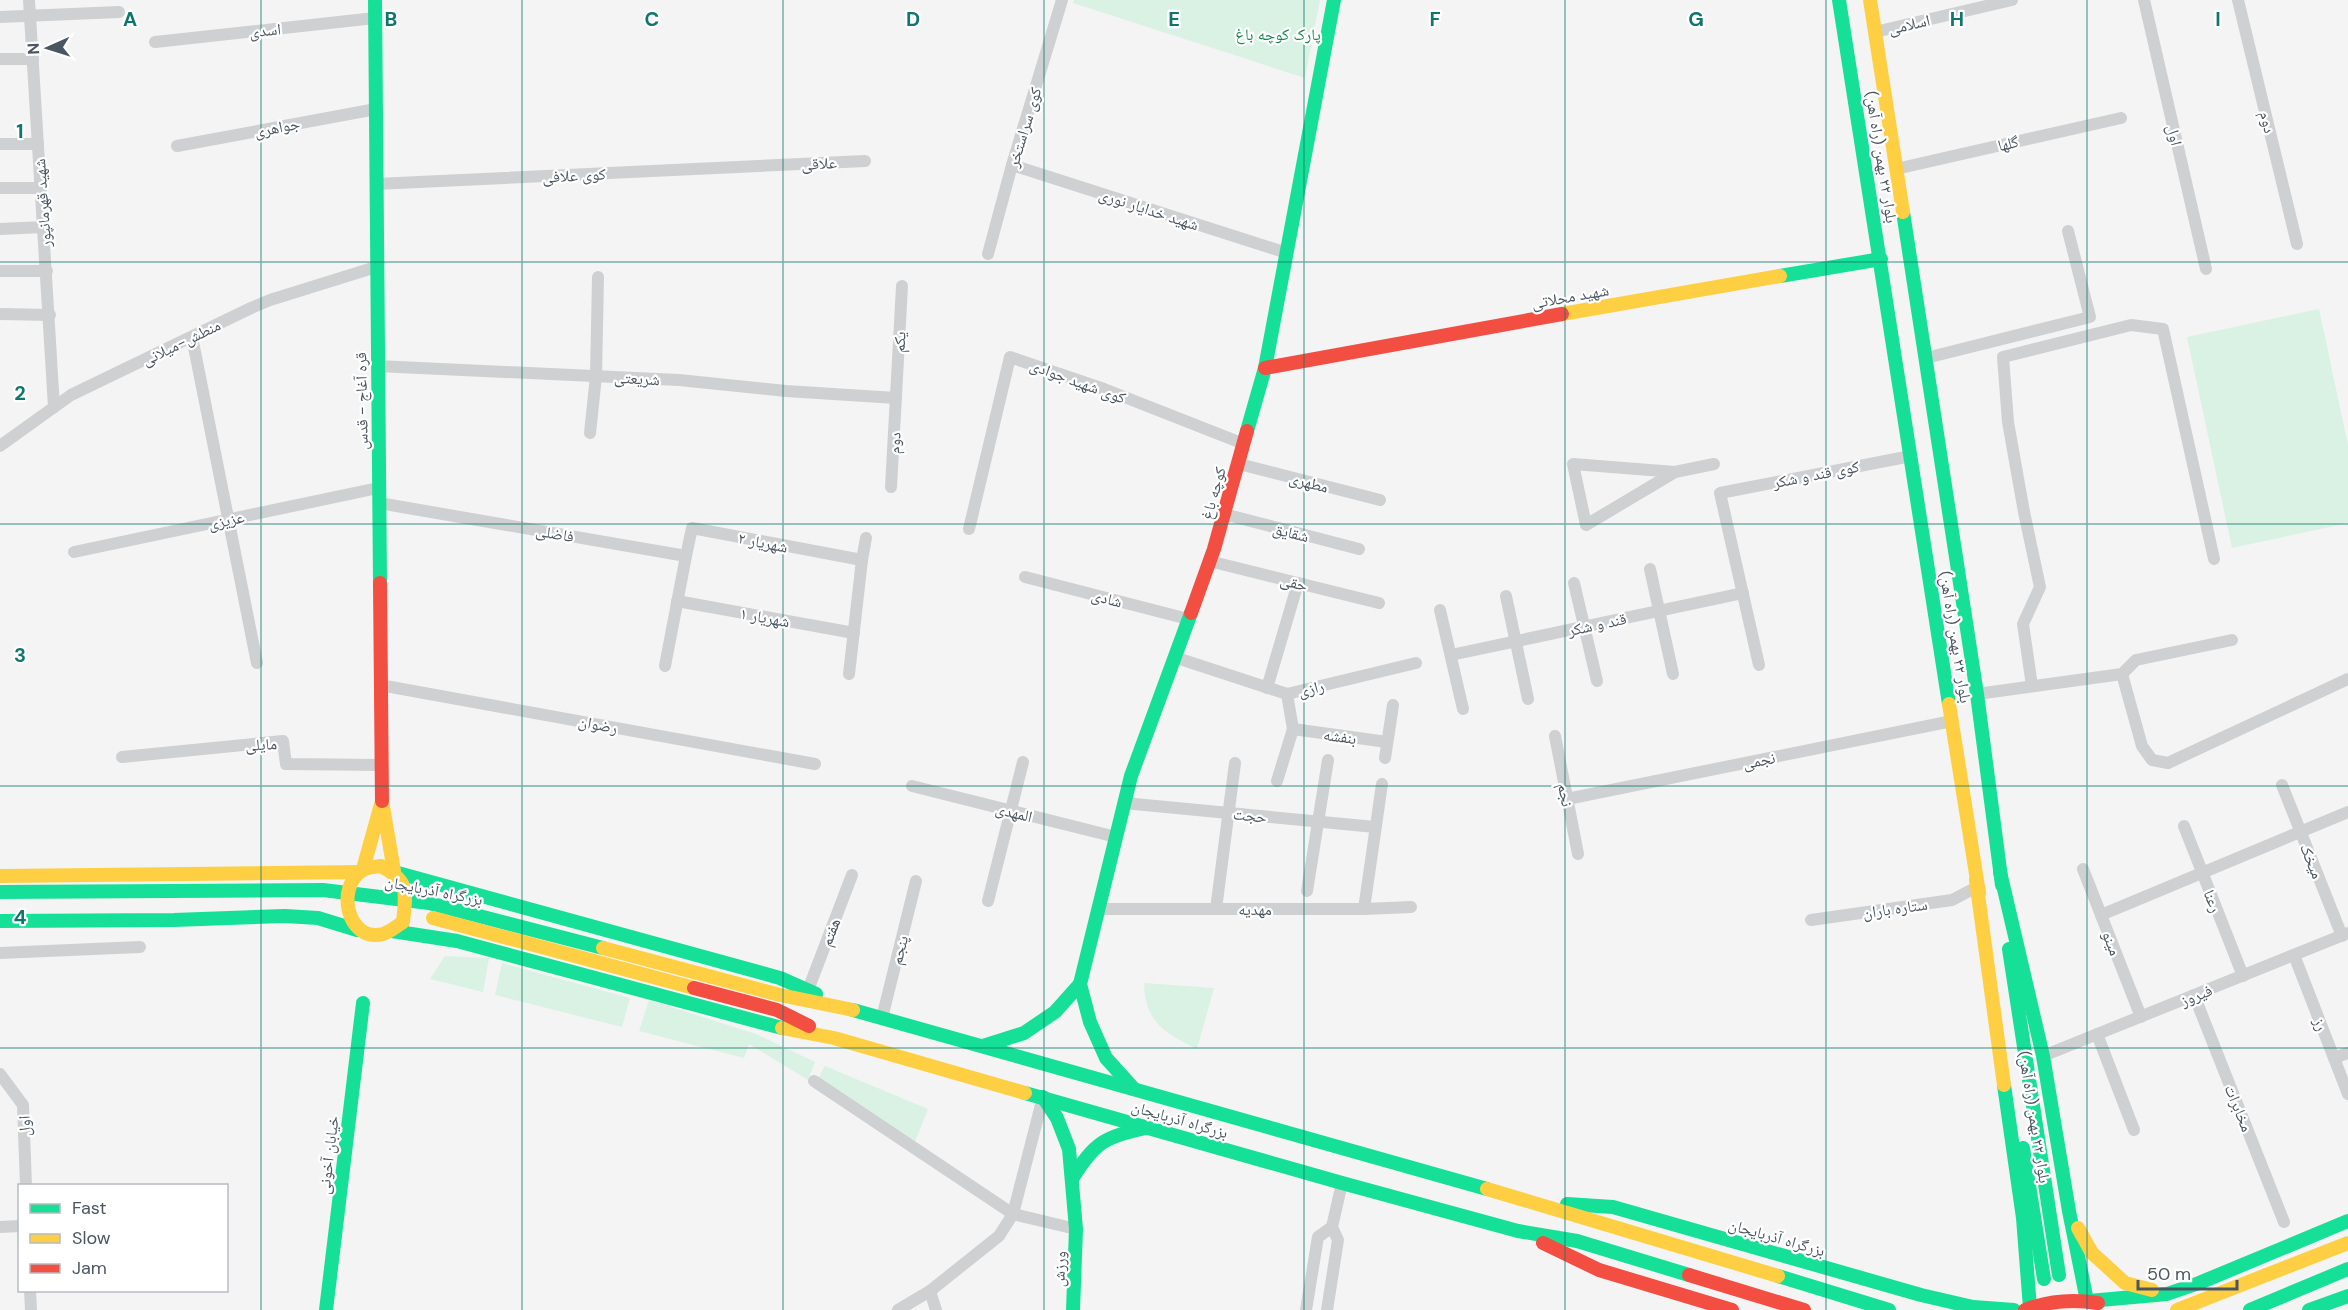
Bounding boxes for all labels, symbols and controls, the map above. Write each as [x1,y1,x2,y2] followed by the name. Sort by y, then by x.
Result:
[123,6,137,32] text: A
[385,6,397,32] text: B
[645,6,659,32] text: C
[906,6,920,32] text: D
[1168,6,1180,32] text: E
[1429,6,1441,32] text: F
[1688,6,1704,32] text: G
[1950,6,1964,32] text: H
[2215,6,2221,32] text: I
[1886,9,1932,39] street label: اسلامی
[18,18,78,78] north arrow
[248,18,282,43] street label: اسدی
[1235,24,1321,45] park label: پارک کوچه باغ
[23,42,44,55] text: N
[1002,84,1047,171] street label: کوی سراستخر
[1861,90,1902,225] street label: بلوار ۲۲ بهمن (راه آهن)
[2255,109,2280,135] street label: دوم
[253,113,302,142] street label: جواهری
[16,118,24,144] text: 1
[2162,123,2187,148] street label: اول
[1996,131,2021,156] street label: گلها
[801,152,837,175] street label: علاقی
[29,158,56,249] street label: شهید قهرمانپور
[542,163,607,188] street label: کوی علافی
[1096,183,1201,235] street label: شهید خدایار نوری
[1530,279,1611,314] street label: شهید محلاتی
[138,314,224,371] street label: منطش-میلانی
[888,331,911,353] street label: یکم
[350,352,373,450] street label: قره آغاج - قدس
[1027,354,1129,409] street label: کوی شهید جوادی
[614,367,660,390] street label: شریعتی
[14,380,26,406] text: 2
[883,432,906,455] street label: دوم
[1770,456,1861,493] street label: کوی قند و شکر
[1196,464,1231,522] street label: کوچه باغ
[1287,467,1331,498] street label: مطهری
[206,506,246,535] street label: عزیزی
[1271,518,1311,547] street label: شقایق
[534,520,576,547] street label: فاضلی
[736,527,790,558] street label: شهریار ۲
[1278,569,1310,596] street label: حقی
[1935,570,1976,705] street label: بلوار ۲۲ بهمن (راه آهن)
[1089,584,1125,613] street label: شادی
[738,603,791,632] street label: شهریار ۱
[1565,608,1628,641] street label: قند و شکر
[14,642,26,668] text: 3
[1296,675,1326,702] street label: رازی
[577,710,619,739] street label: رضوان
[1322,724,1358,749] street label: بنفشه
[245,733,277,756] street label: مایلی
[1741,747,1777,774] street label: نجمی
[1553,782,1578,809] street label: نجم
[993,798,1035,827] street label: المهدی
[1232,803,1268,828] street label: حجت
[2295,840,2328,882] street label: میخک
[383,871,485,910] street label: بزرگراه آذربایجان
[2199,887,2226,916] street label: رعنا
[1861,894,1929,923] street label: ستاره باران
[1238,899,1272,920] street label: مهدیه
[14,904,27,930] text: 4
[816,915,845,949] street label: هفتم
[2097,928,2126,959] street label: مینو
[886,933,913,967] street label: پنجم
[2176,980,2215,1012] street label: فیروز
[2308,1014,2333,1034] street label: رز
[2014,1050,2055,1185] street label: بلوار ۲۲ بهمن (راه آهن)
[2220,1082,2257,1135] street label: مخابرات
[1129,1096,1231,1143] street label: بزرگراه آذربایجان
[14,1115,35,1137] street label: اول
[313,1115,344,1196] street label: خیابان آخونی
[18,1184,228,1292] legend
[72,1196,107,1220] text: Fast
[1726,1214,1828,1261] street label: بزرگراه آذربایجان
[72,1226,111,1250] text: Slow
[1048,1251,1071,1287] street label: ورزش
[2138,1253,2237,1291] scale bar
[72,1256,107,1280] text: Jam
[2147,1262,2191,1286] text: 50 m

